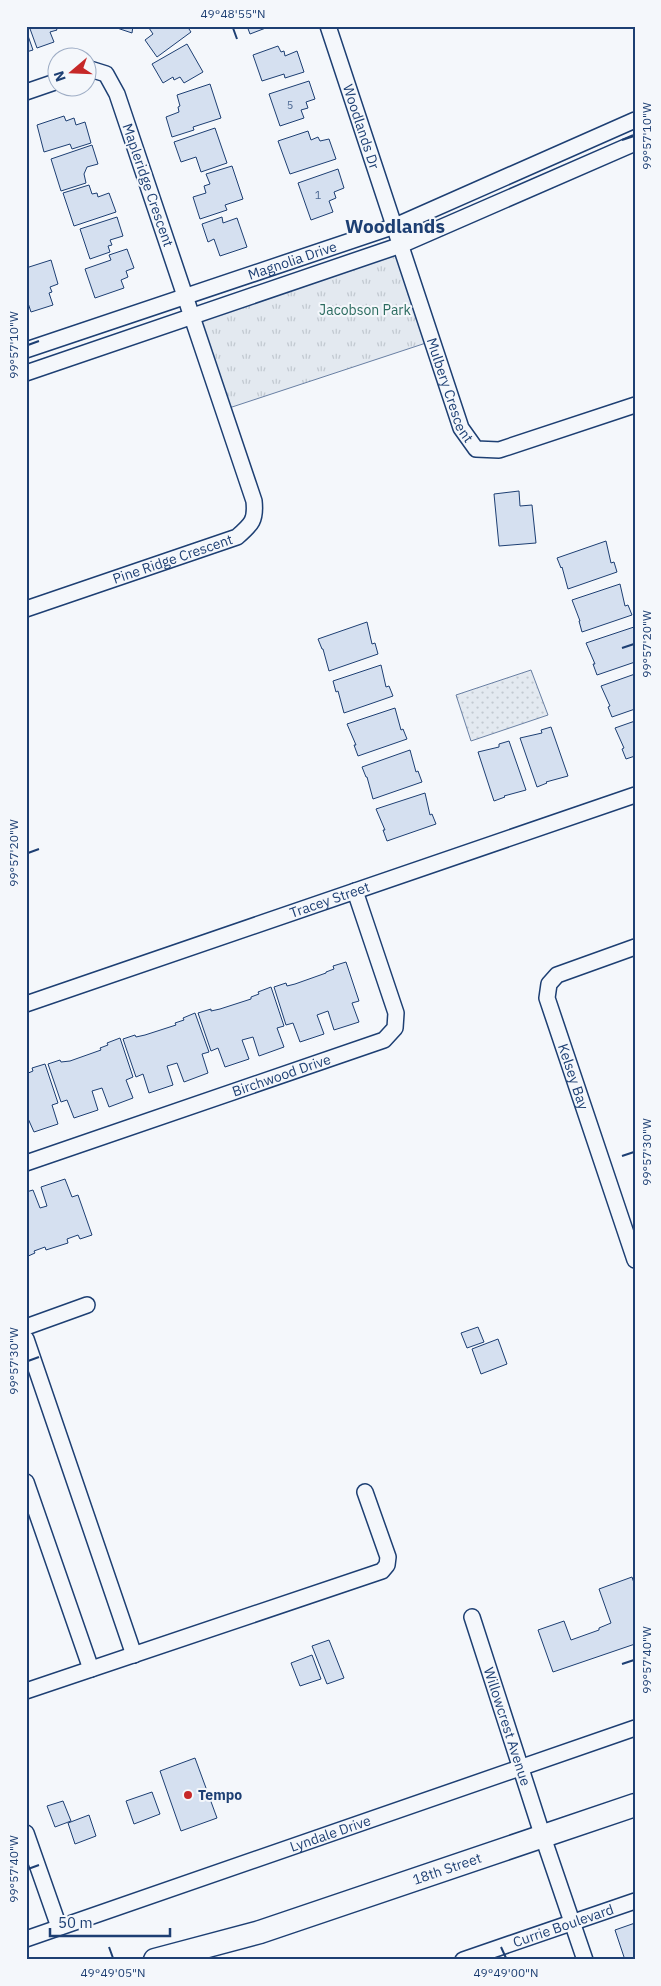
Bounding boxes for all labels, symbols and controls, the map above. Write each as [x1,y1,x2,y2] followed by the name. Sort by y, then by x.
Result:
[200,6,266,21] text: 49°48'55"N
[48,48,98,98] north arrow
[50,69,70,84] text: N
[339,82,384,171] street label: Woodlands Dr
[287,98,293,112] house number: 5
[639,102,654,170] text: 99°57'10"W
[118,121,178,249] street label: Mapleridge Crescent
[315,188,322,202] house number: 1
[345,214,445,238] district label: Woodlands
[246,237,339,284] street label: Magnolia Drive
[319,301,412,319] park label: Jacobson Park
[6,311,21,379] text: 99°57'10"W
[423,335,478,446] street label: Mulbery Crescent
[110,530,235,588] street label: Pine Ridge Crescent
[639,610,654,678] text: 99°57'20"W
[6,819,21,887] text: 99°57'20"W
[287,878,372,922] street label: Tracey Street
[554,1041,593,1112] street label: Kelsey Bay
[230,1050,333,1101] street label: Birchwood Drive
[639,1118,654,1186] text: 99°57'30"W
[6,1327,21,1395] text: 99°57'30"W
[639,1626,654,1694] text: 99°57'40"W
[480,1665,535,1788] street label: Willowcrest Avenue
[198,1786,242,1804] place label: Tempo
[182,1789,194,1801] marker: Tempo
[287,1811,373,1856] street label: Lyndale Drive
[6,1835,21,1903] text: 99°57'40"W
[410,1849,484,1889] street label: 18th Street
[511,1900,616,1951] street label: Currie Boulevard
[50,1906,170,1938] scale bar
[58,1913,93,1932] text: 50 m
[80,1965,146,1980] text: 49°49'05"N
[473,1965,539,1980] text: 49°49'00"N

